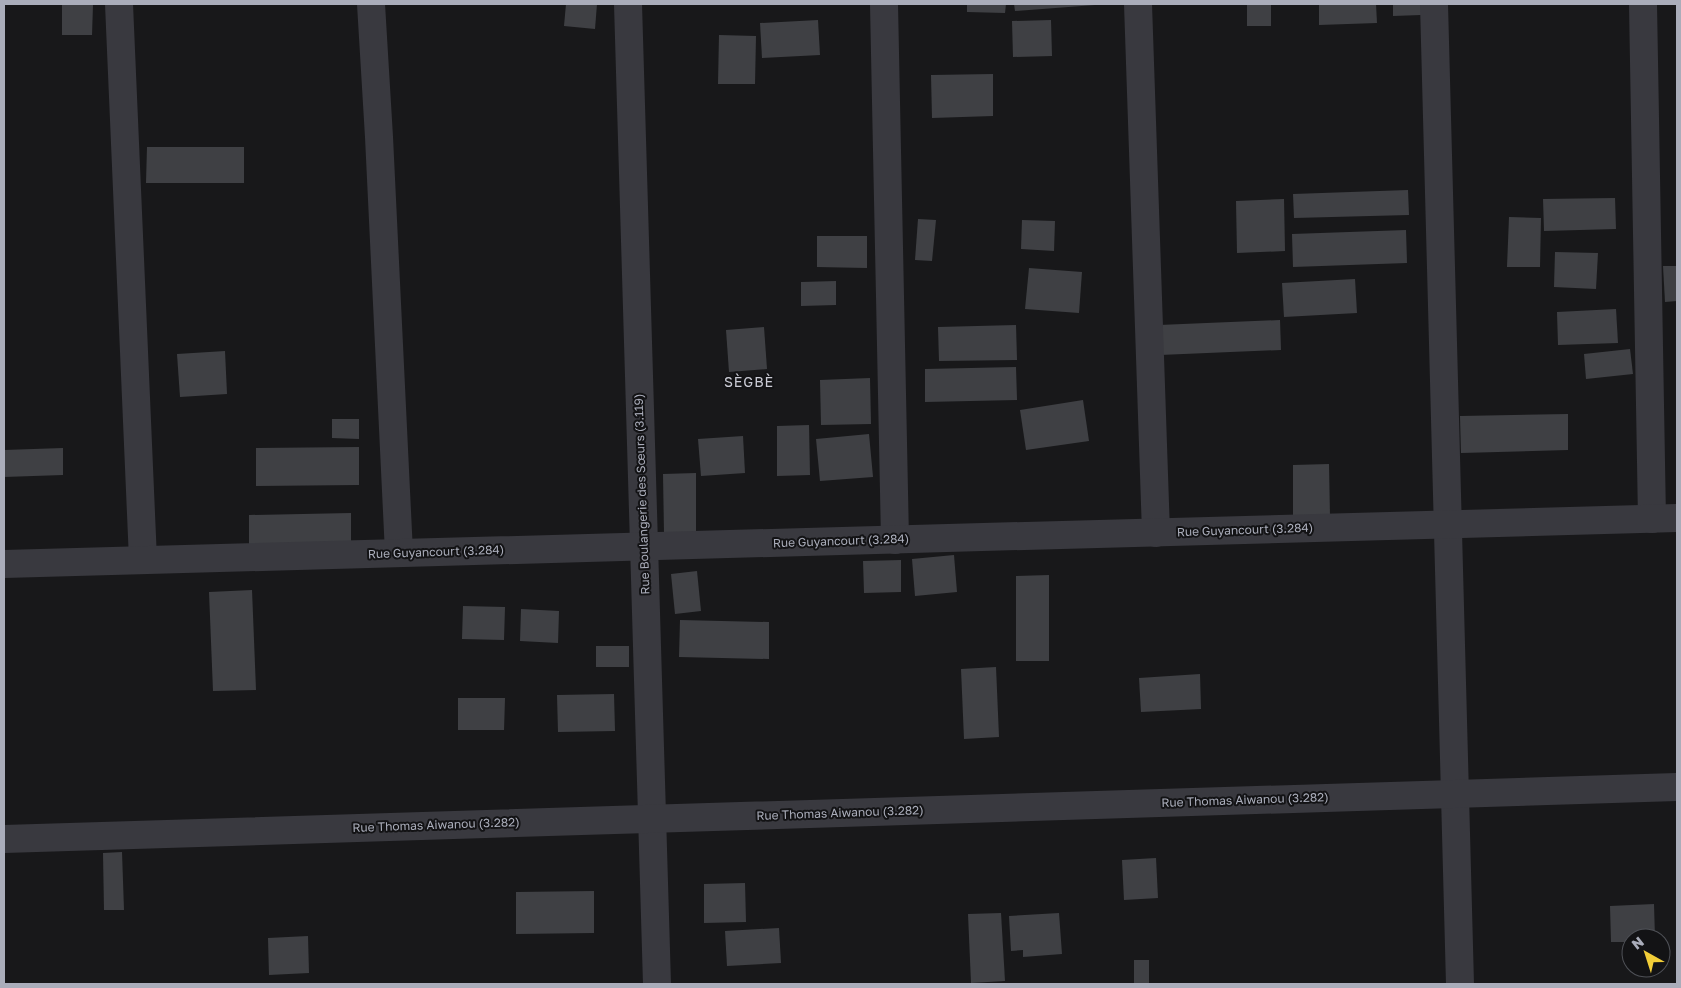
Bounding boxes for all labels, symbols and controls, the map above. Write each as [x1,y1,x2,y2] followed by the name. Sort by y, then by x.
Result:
[724,373,774,390] district label: SÈGBÈ
[630,393,653,595] street label: Rue Boulangerie des Sœurs (3.119)
[1177,520,1313,539] street label: Rue Guyancourt (3.284)
[773,531,909,550] street label: Rue Guyancourt (3.284)
[368,542,504,561] street label: Rue Guyancourt (3.284)
[1161,789,1329,810] street label: Rue Thomas Aiwanou (3.282)
[756,802,924,823] street label: Rue Thomas Aiwanou (3.282)
[352,814,520,835] street label: Rue Thomas Aiwanou (3.282)
[1621,928,1671,978] north arrow
[1628,933,1647,952] text: N

